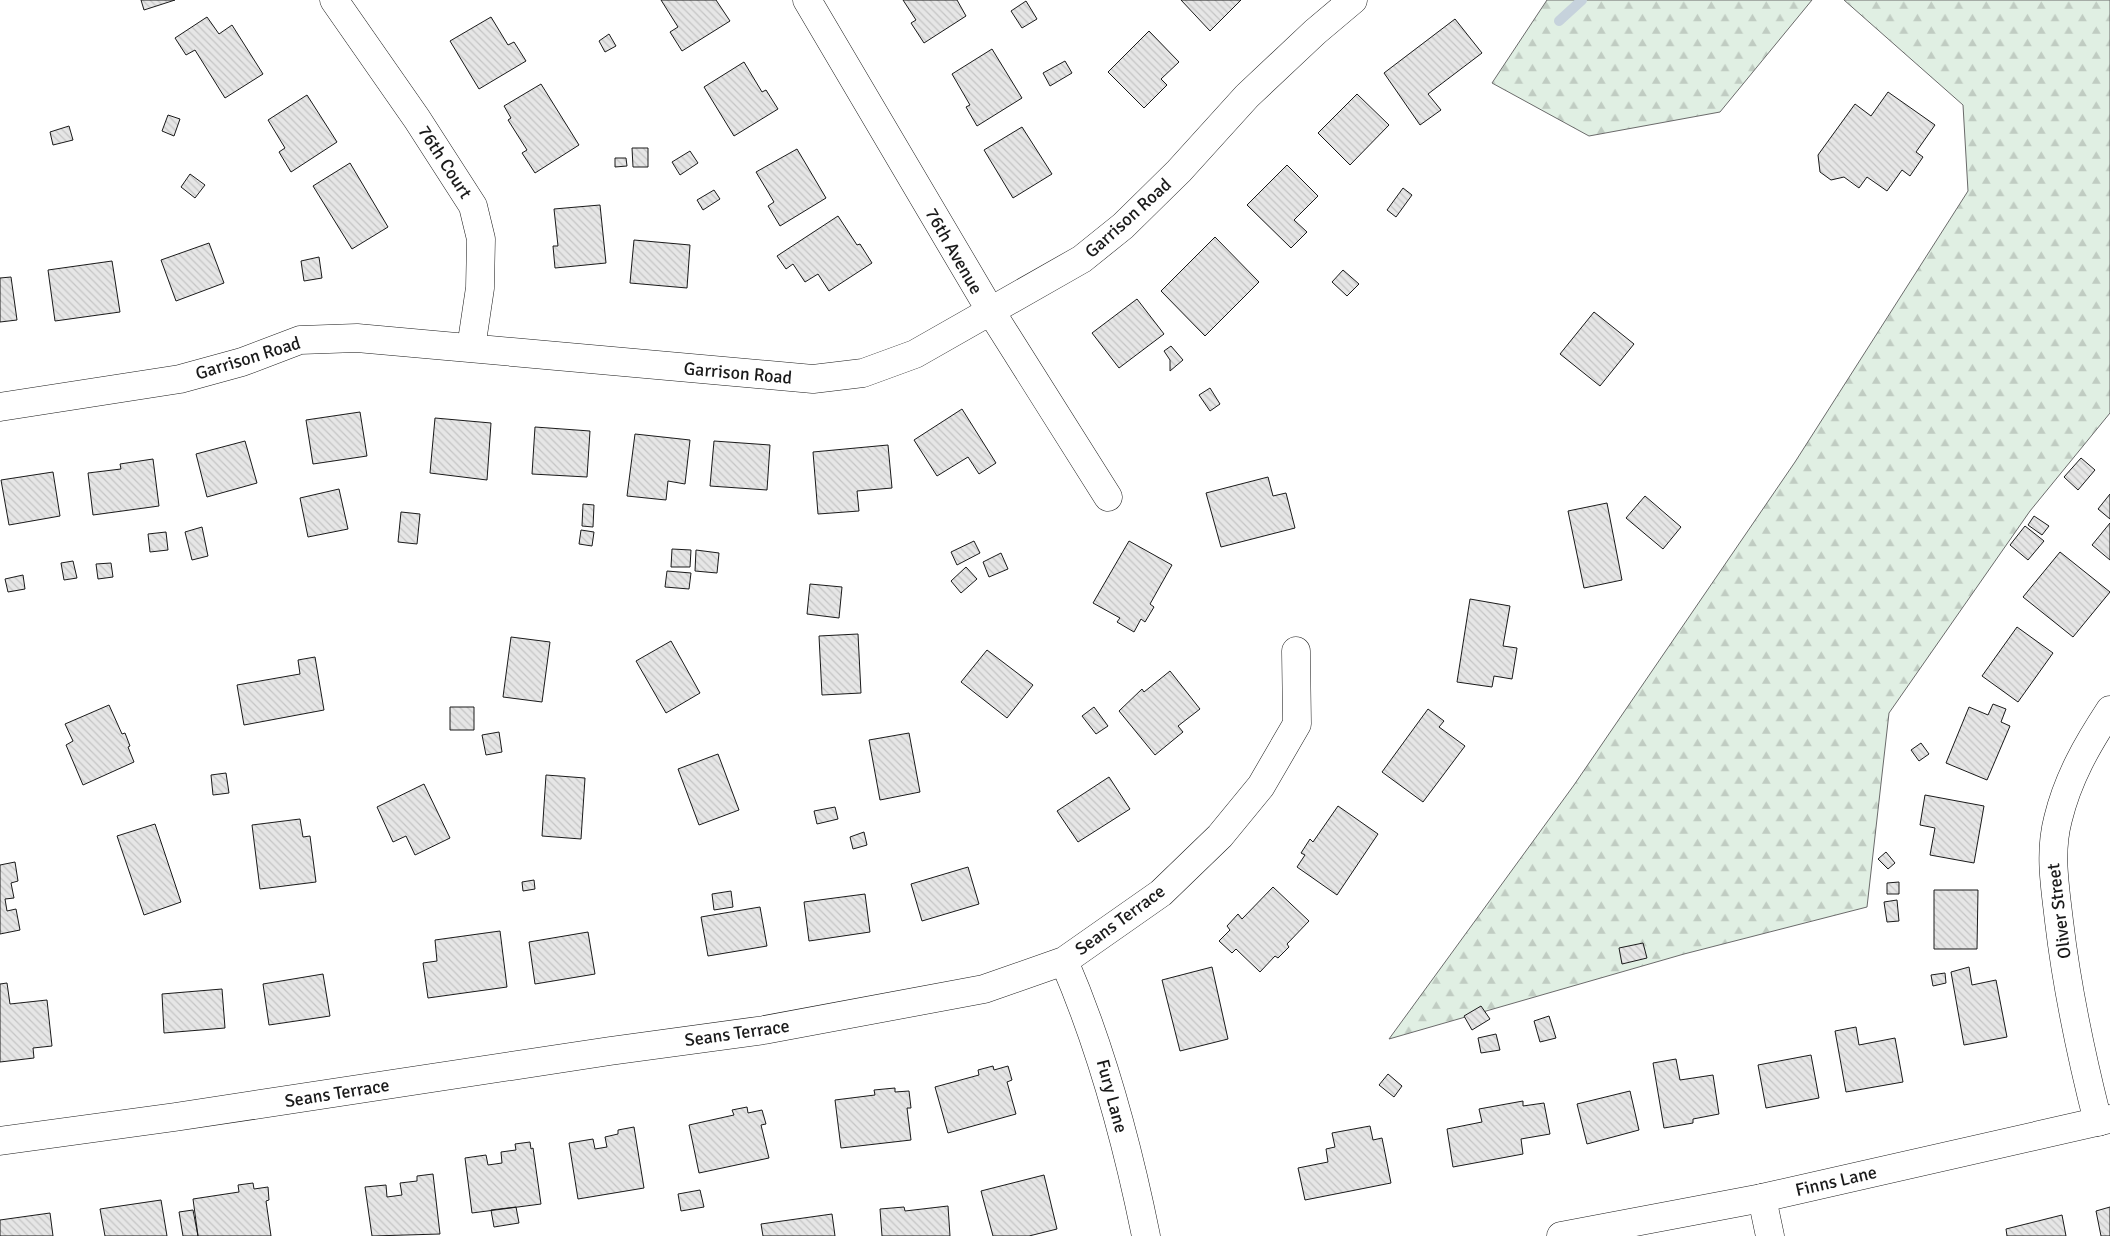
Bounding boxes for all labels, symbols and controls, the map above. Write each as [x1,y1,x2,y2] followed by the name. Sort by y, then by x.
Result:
[413,121,477,203] street label: 76th Court
[1080,173,1176,263] street label: Garrison Road
[921,204,987,298] street label: 76th Avenue
[193,332,303,384] street label: Garrison Road
[683,357,793,389] street label: Garrison Road
[2042,862,2076,960] street label: Oliver Street
[1071,880,1169,960] street label: Seans Terrace
[683,1015,791,1051] street label: Seans Terrace
[1092,1057,1132,1135] street label: Fury Lane
[283,1074,391,1112] street label: Seans Terrace
[1793,1161,1879,1201] street label: Finns Lane

